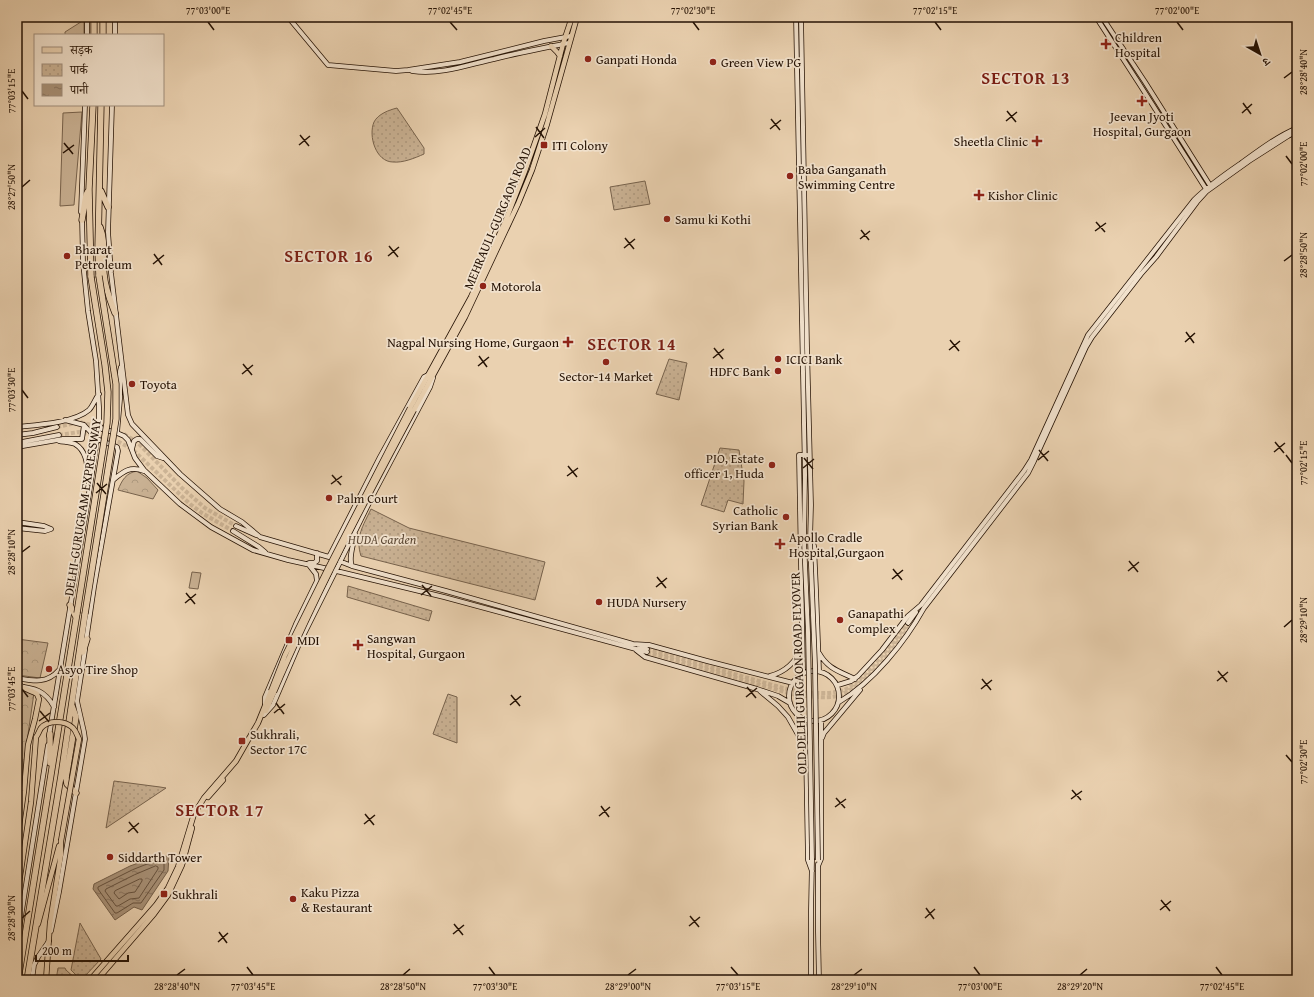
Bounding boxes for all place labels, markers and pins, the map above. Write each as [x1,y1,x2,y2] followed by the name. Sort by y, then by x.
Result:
[1115,28,1163,62] place label: Children Hospital
[1100,38,1112,50] marker: Children Hospital
[596,50,678,69] place label: Ganpati Honda
[721,53,802,72] place label: Green View PG
[583,54,593,64] marker: Ganpati Honda
[708,57,718,67] marker: Green View PG
[1136,95,1148,107] marker: Jeevan Jyoti Hospital, Gurgaon
[1093,107,1192,141] place label: Jeevan Jyoti Hospital, Gurgaon
[954,132,1028,151] place label: Sheetla Clinic
[1031,135,1043,147] marker: Sheetla Clinic
[552,136,608,155] place label: ITI Colony
[539,140,549,150] marker: ITI Colony
[798,160,895,194] place label: Baba Ganganath Swimming Centre
[785,171,795,181] marker: Baba Ganganath Swimming Centre
[988,186,1058,205] place label: Kishor Clinic
[973,189,985,201] marker: Kishor Clinic
[675,210,751,229] place label: Samu ki Kothi
[662,214,672,224] marker: Samu ki Kothi
[75,240,132,274] place label: Bharat Petroleum
[62,251,72,261] marker: Bharat Petroleum
[491,277,542,296] place label: Motorola
[478,281,488,291] marker: Motorola
[387,333,560,352] place label: Nagpal Nursing Home, Gurgaon
[562,336,574,348] marker: Nagpal Nursing Home, Gurgaon
[786,350,843,369] place label: ICICI Bank
[773,354,783,364] marker: ICICI Bank
[601,357,611,367] marker: Sector-14 Market
[710,362,770,381] place label: HDFC Bank
[773,366,783,376] marker: HDFC Bank
[559,367,653,386] place label: Sector-14 Market
[140,375,178,394] place label: Toyota
[127,379,137,389] marker: Toyota
[684,449,765,483] place label: PIO, Estate officer 1, Huda
[767,460,777,470] marker: PIO, Estate officer 1, Huda
[337,489,398,508] place label: Palm Court
[324,493,334,503] marker: Palm Court
[712,501,778,535] place label: Catholic Syrian Bank
[781,512,791,522] marker: Catholic Syrian Bank
[789,528,885,562] place label: Apollo Cradle Hospital,Gurgaon
[774,538,786,550] marker: Apollo Cradle Hospital,Gurgaon
[607,593,687,612] place label: HUDA Nursery
[594,597,604,607] marker: HUDA Nursery
[848,604,904,638] place label: Ganapathi Complex
[835,615,845,625] marker: Ganapathi Complex
[367,629,466,663] place label: Sangwan Hospital, Gurgaon
[297,631,320,650] place label: MDI
[284,635,294,645] marker: MDI
[352,639,364,651] marker: Sangwan Hospital, Gurgaon
[57,660,138,679] place label: Asyo Tire Shop
[44,664,54,674] marker: Asyo Tire Shop
[250,725,307,759] place label: Sukhrali, Sector 17C
[237,736,247,746] marker: Sukhrali, Sector 17C
[118,848,202,867] place label: Siddarth Tower
[105,852,115,862] marker: Siddarth Tower
[301,883,373,917] place label: Kaku Pizza & Restaurant
[172,885,218,904] place label: Sukhrali
[159,889,169,899] marker: Sukhrali
[288,894,298,904] marker: Kaku Pizza & Restaurant

